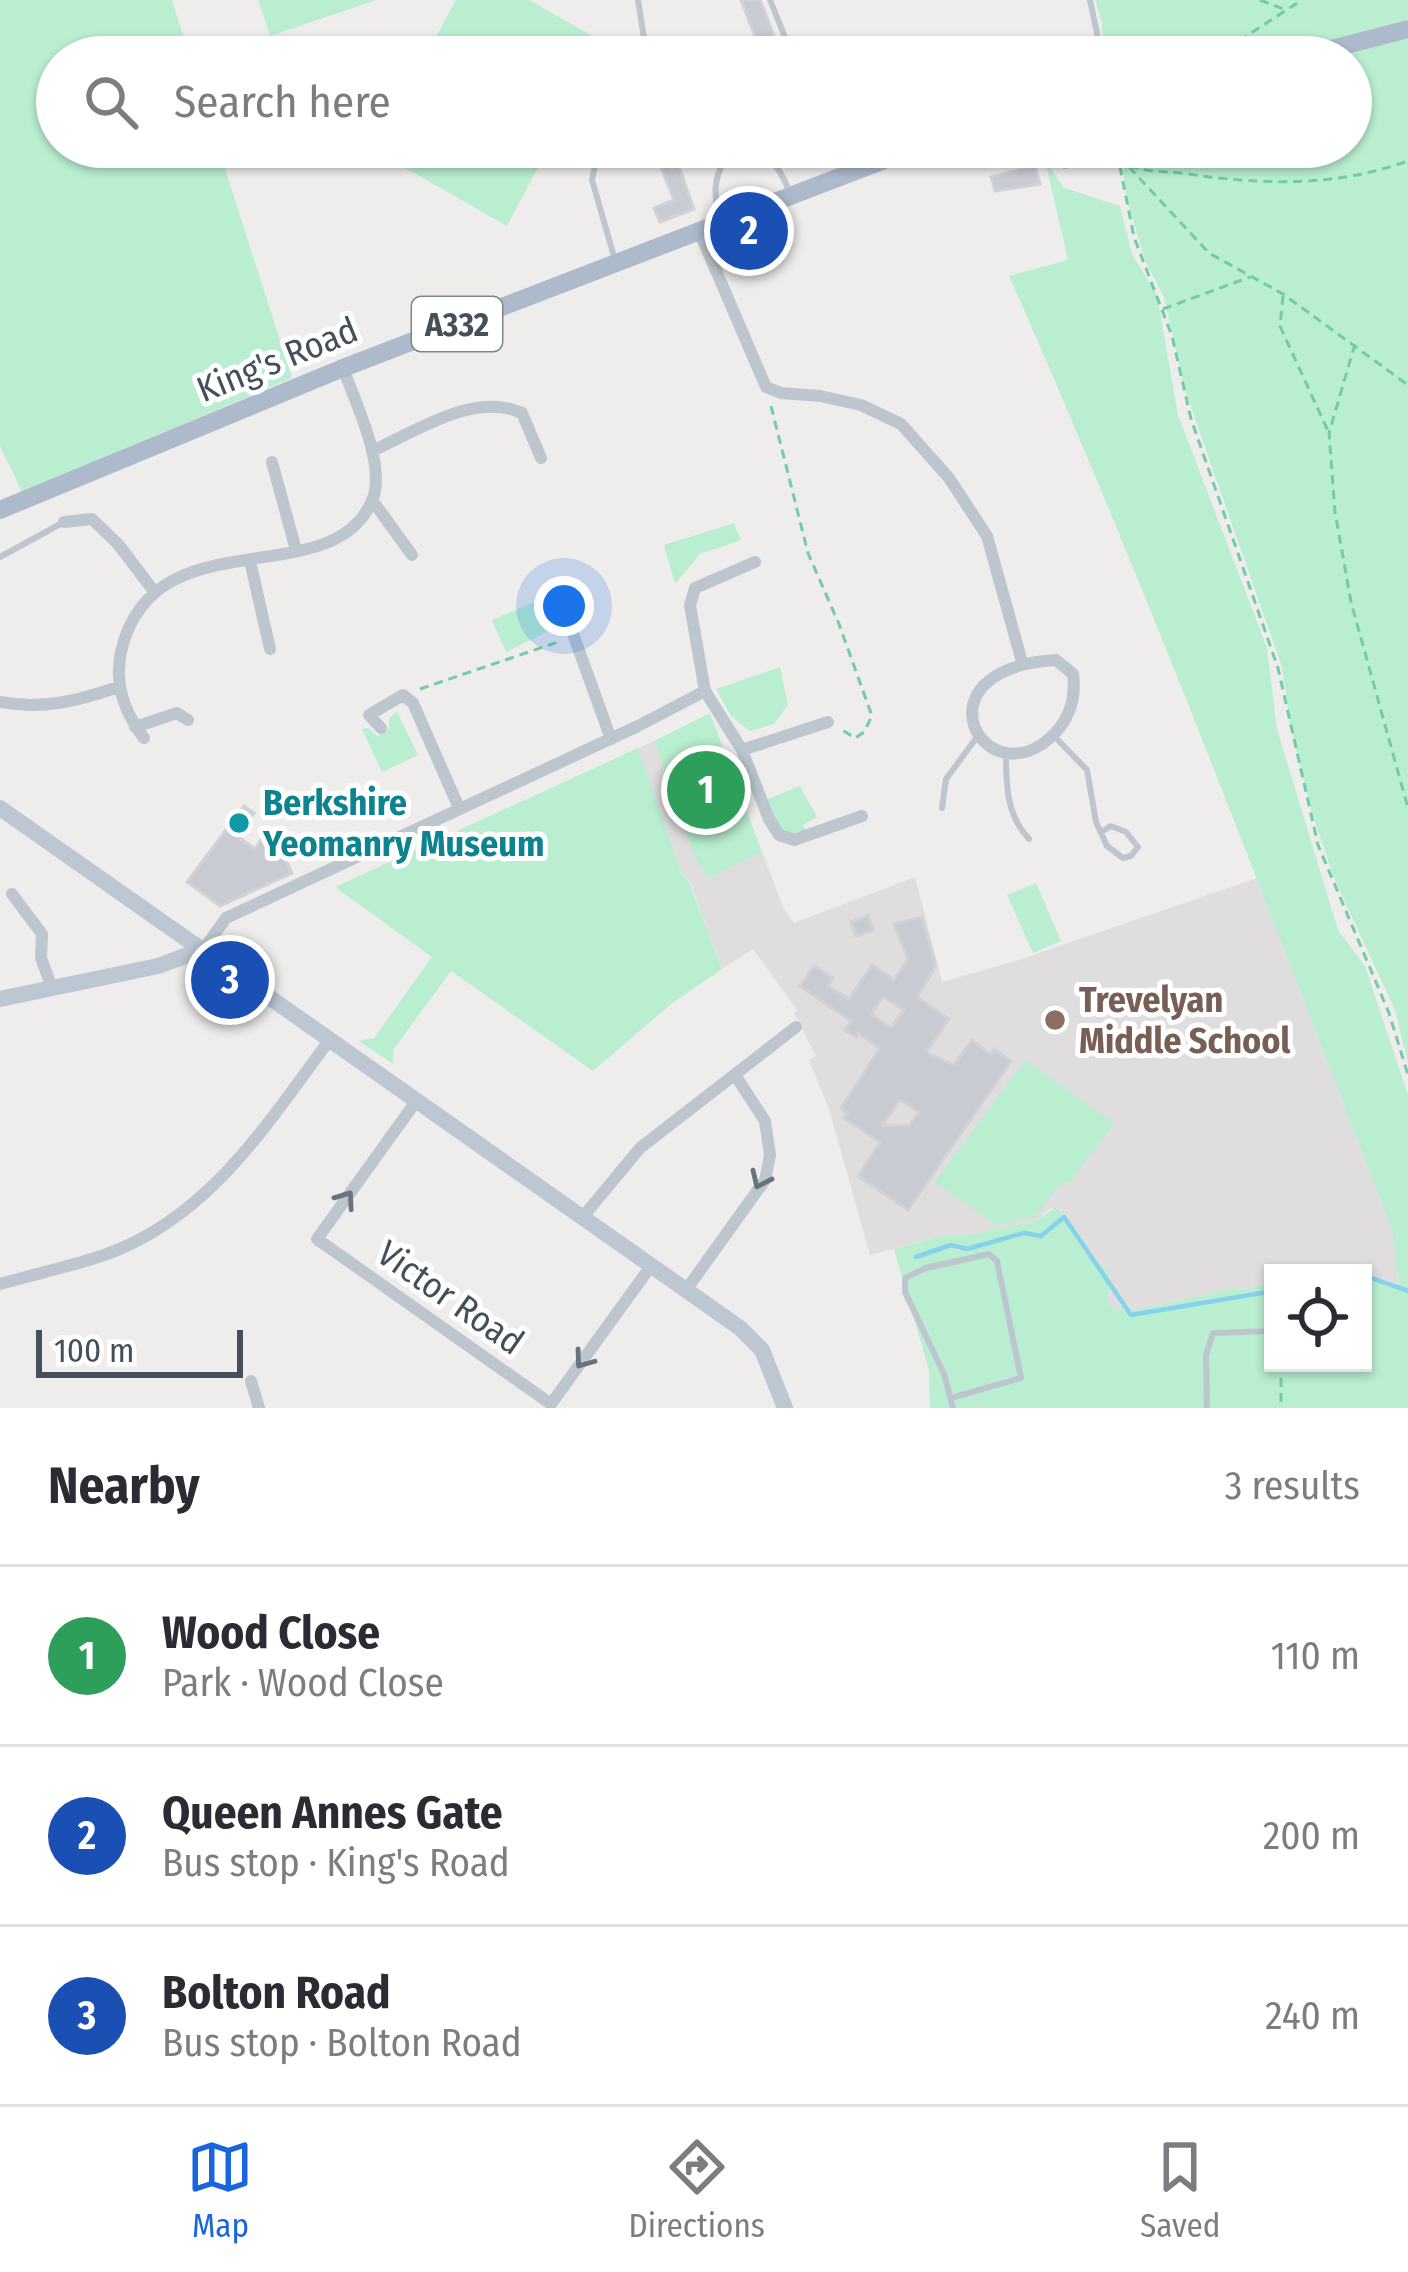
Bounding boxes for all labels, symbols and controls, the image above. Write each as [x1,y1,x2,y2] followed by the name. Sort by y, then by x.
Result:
[36,36,1372,168] search box
[78,69,144,135] icon: search
[174,75,391,129] text: Search here
[710,186,788,276] pin: 2
[412,297,502,351] road number: A332
[191,308,364,412] street label: King's Road
[534,576,594,636] your location
[667,745,745,835] pin: 1
[262,781,544,866] place label: Berkshire Yeomanry Museum
[226,810,252,836] marker: Berkshire Yeomanry Museum
[191,935,269,1025] pin: 3
[1079,978,1291,1063] place label: Trevelyan Middle School
[1042,1007,1068,1033] marker: Trevelyan Middle School
[751,1168,774,1190] one-way arrow
[332,1190,354,1212] one-way arrow
[369,1231,532,1364] street label: Victor Road
[1264,1264,1372,1372] map controls
[1264,1264,1372,1372] button: locate
[36,1324,243,1377] scale bar
[54,1331,134,1371] text: 100 m
[575,1347,597,1368] one-way arrow
[48,1455,200,1517] text: Nearby
[1225,1463,1360,1509] text: 3 results
[162,1606,380,1660] text: Wood Close
[79,1633,95,1679] text: 1
[1271,1633,1360,1679] text: 110 m
[162,1660,444,1706] text: Park · Wood Close
[162,1786,503,1840] text: Queen Annes Gate
[78,1813,96,1859] text: 2
[1263,1813,1360,1859] text: 200 m
[162,1840,510,1886] text: Bus stop · King's Road
[162,1966,391,2020] text: Bolton Road
[78,1993,96,2039] text: 3
[1265,1993,1360,2039] text: 240 m
[162,2020,522,2066] text: Bus stop · Bolton Road
[187,2134,253,2246] tab: Map
[628,2134,765,2246] tab: Directions
[1140,2134,1220,2246] tab: Saved

